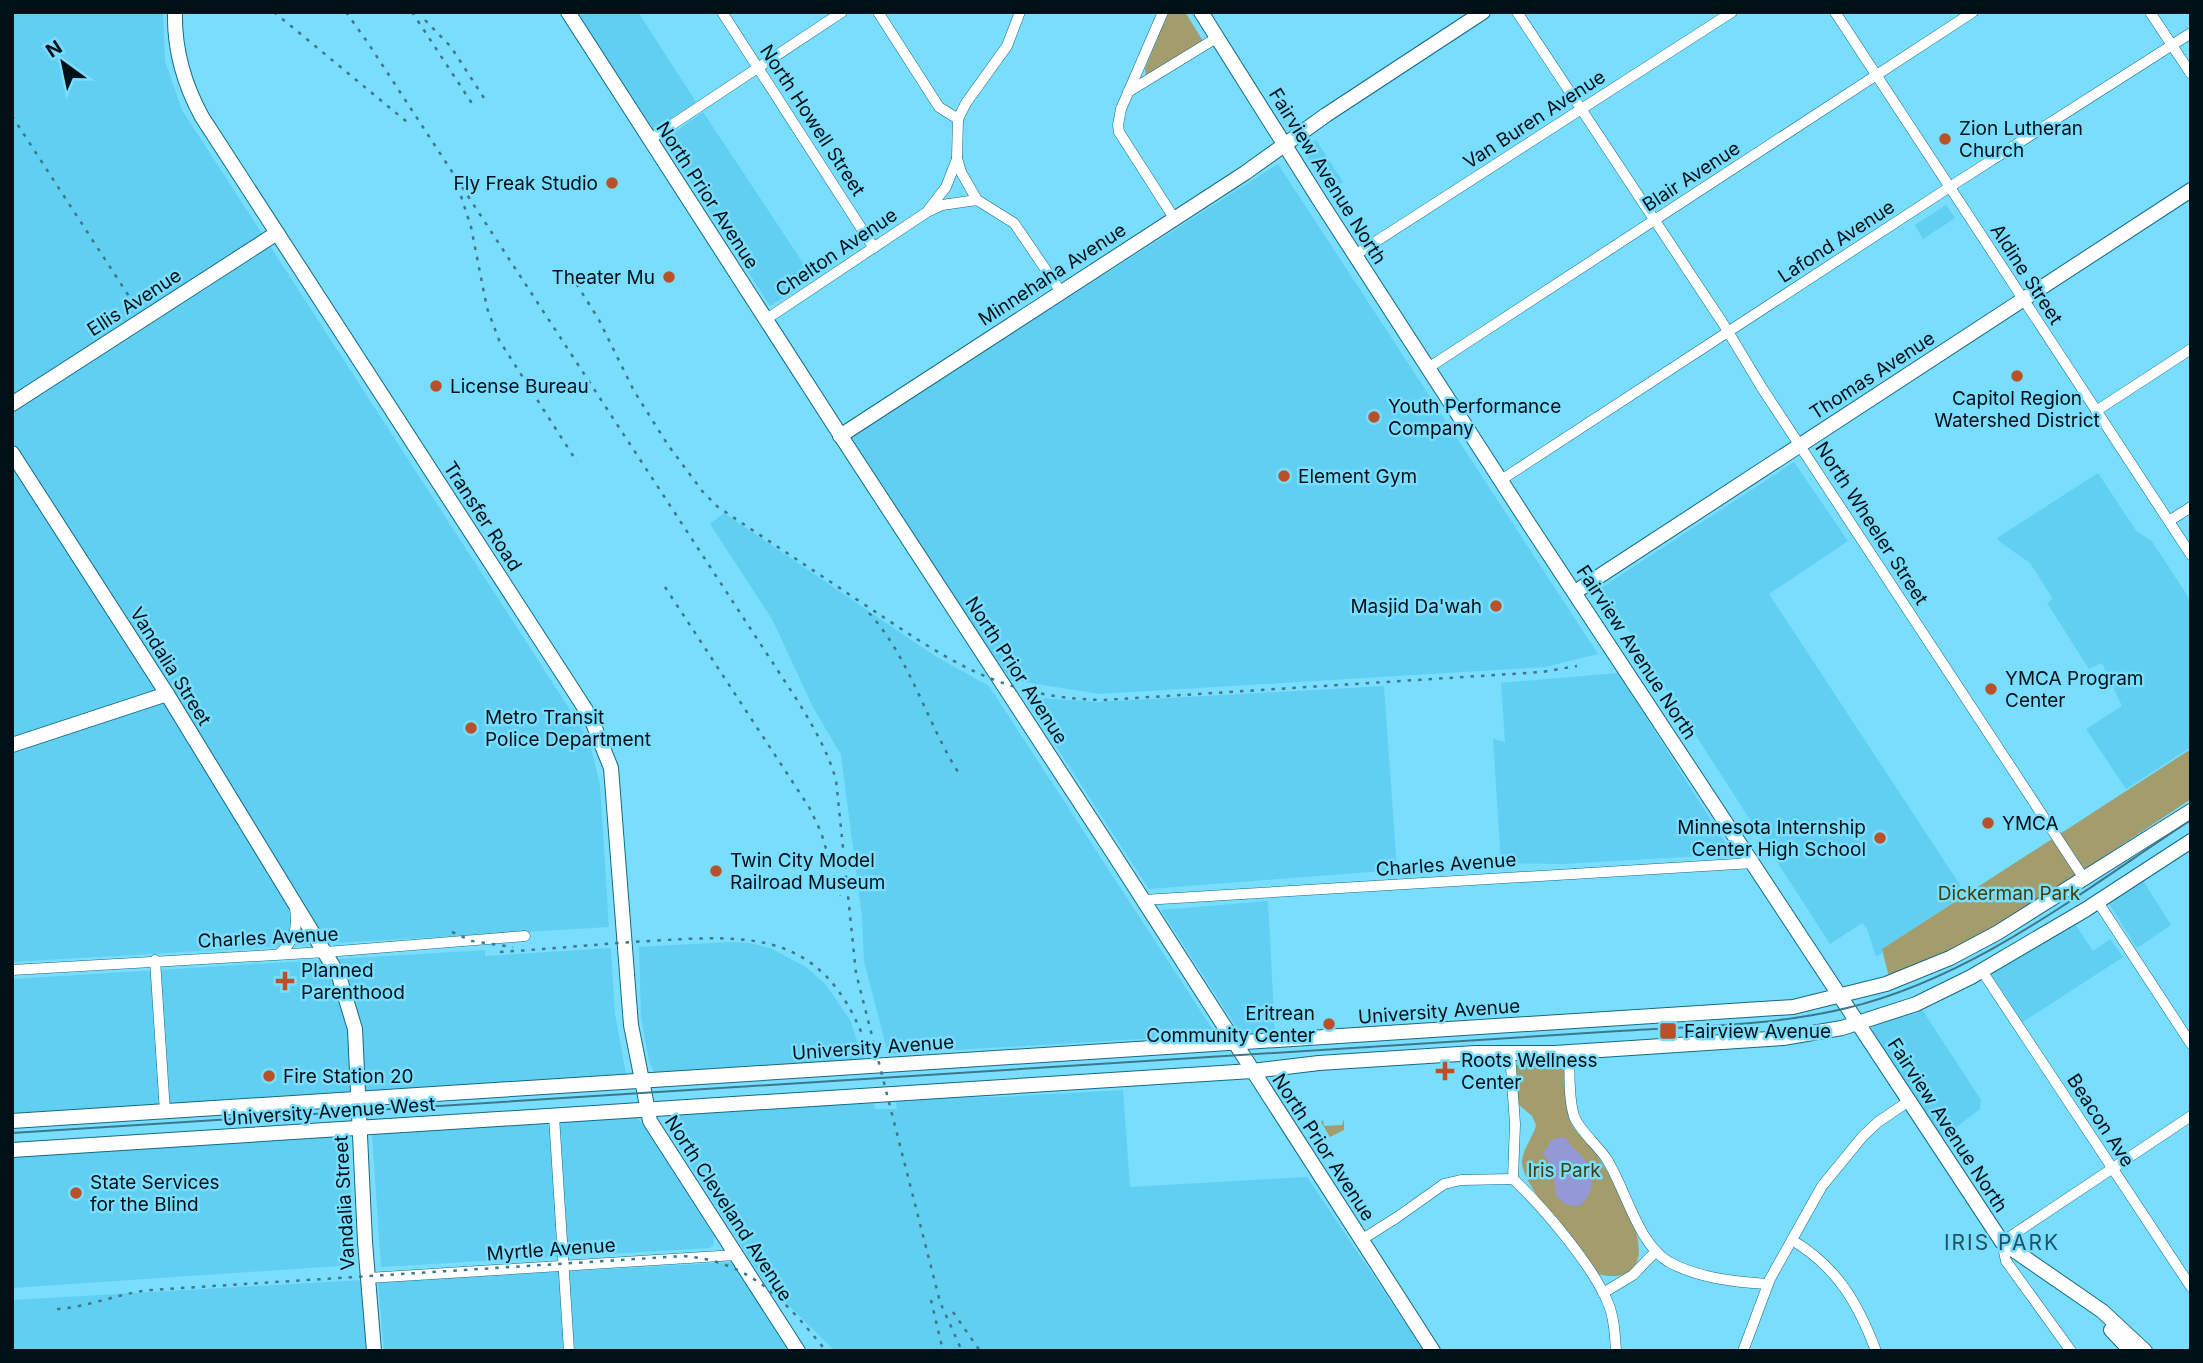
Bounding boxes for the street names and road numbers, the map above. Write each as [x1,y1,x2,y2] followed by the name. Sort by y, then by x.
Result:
[755,40,870,200] street label: North Howell Street
[1459,65,1609,174] street label: Van Buren Avenue
[1264,84,1391,268] street label: Fairview Avenue North
[651,117,764,273] street label: North Prior Avenue
[1638,136,1744,216] street label: Blair Avenue
[1774,195,1899,288] street label: Lafond Avenue
[771,203,901,302] street label: Chelton Avenue
[974,218,1130,331] street label: Minnehaha Avenue
[1986,220,2068,329] street label: Aldine Street
[83,264,186,341] street label: Ellis Avenue
[1805,326,1939,424] street label: Thomas Avenue
[1810,437,1933,609] street label: North Wheeler Street
[439,457,527,575] street label: Transfer Road
[1572,561,1702,744] street label: Fairview Avenue North
[960,592,1073,748] street label: North Prior Avenue
[125,603,216,730] street label: Vandalia Street
[1375,848,1517,881] street label: Charles Avenue
[197,922,339,953] street label: Charles Avenue
[1357,994,1521,1029] street label: University Avenue
[791,1030,955,1065] street label: University Avenue
[1883,1034,2013,1217] street label: Fairview Avenue North
[1267,1069,1380,1225] street label: North Prior Avenue
[2062,1069,2139,1171] street label: Beacon Ave
[222,1093,436,1130] street label: University Avenue West
[660,1111,797,1305] street label: North Cleveland Avenue
[329,1135,360,1271] street label: Vandalia Street
[486,1234,616,1265] street label: Myrtle Avenue

